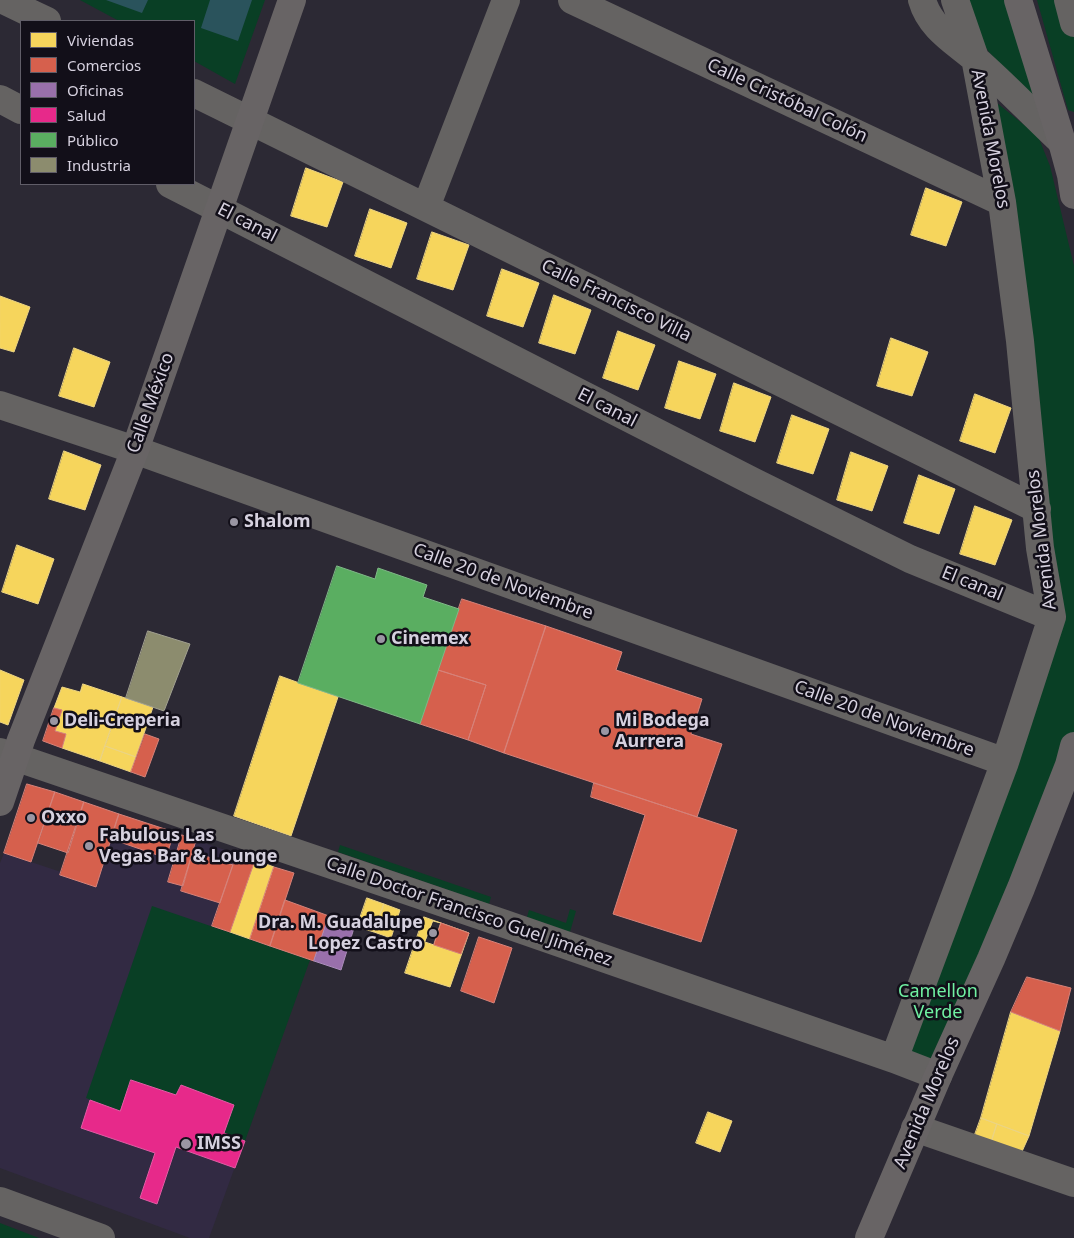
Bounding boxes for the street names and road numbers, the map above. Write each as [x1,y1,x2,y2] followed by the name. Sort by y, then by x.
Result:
[703,54,871,148] street label: Calle Cristóbal Colón
[966,68,1014,210] street label: Avenida Morelos
[214,199,280,247] street label: El canal
[537,255,695,347] street label: Calle Francisco Villa
[123,350,179,456] street label: Calle México
[574,384,640,432] street label: El canal
[1023,469,1061,611] street label: Avenida Morelos
[410,539,596,625] street label: Calle 20 de Noviembre
[938,562,1006,606] street label: El canal
[791,676,977,762] street label: Calle 20 de Noviembre
[323,853,615,971] street label: Calle Doctor Francisco Guel Jiménez
[890,1034,964,1172] street label: Avenida Morelos

